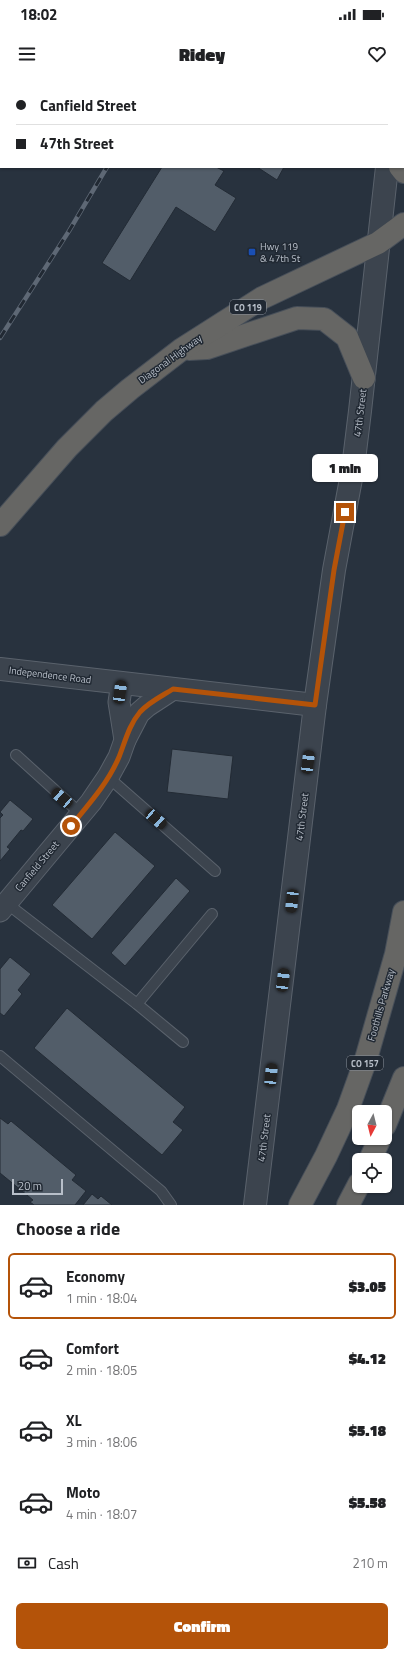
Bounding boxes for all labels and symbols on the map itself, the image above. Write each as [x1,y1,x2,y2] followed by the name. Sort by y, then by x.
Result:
[260,239,301,266] place label: Hwy 119 & 47th St
[247,247,257,257] marker: Hwy 119 & 47th St
[230,300,266,314] road number: CO 119
[135,331,205,387] street label: Diagonal Highway
[350,388,370,438] street label: 47th Street
[312,454,378,482] callout: 1 min
[336,503,354,521] route end
[8,663,92,687] street label: Independence Road
[112,679,128,705] car
[301,749,315,775] car
[49,786,75,810] car
[292,792,312,842] street label: 47th Street
[143,807,169,831] car
[62,817,80,835] route start
[11,837,63,895] street label: Canfield Street
[285,888,299,914] car
[276,967,290,993] car
[364,967,399,1043] street label: Foothills Parkway
[347,1056,383,1070] road number: CO 157
[264,1062,278,1088] car
[352,1105,392,1145] north arrow
[254,1113,274,1163] street label: 47th Street
[12,1177,63,1196] scale bar

